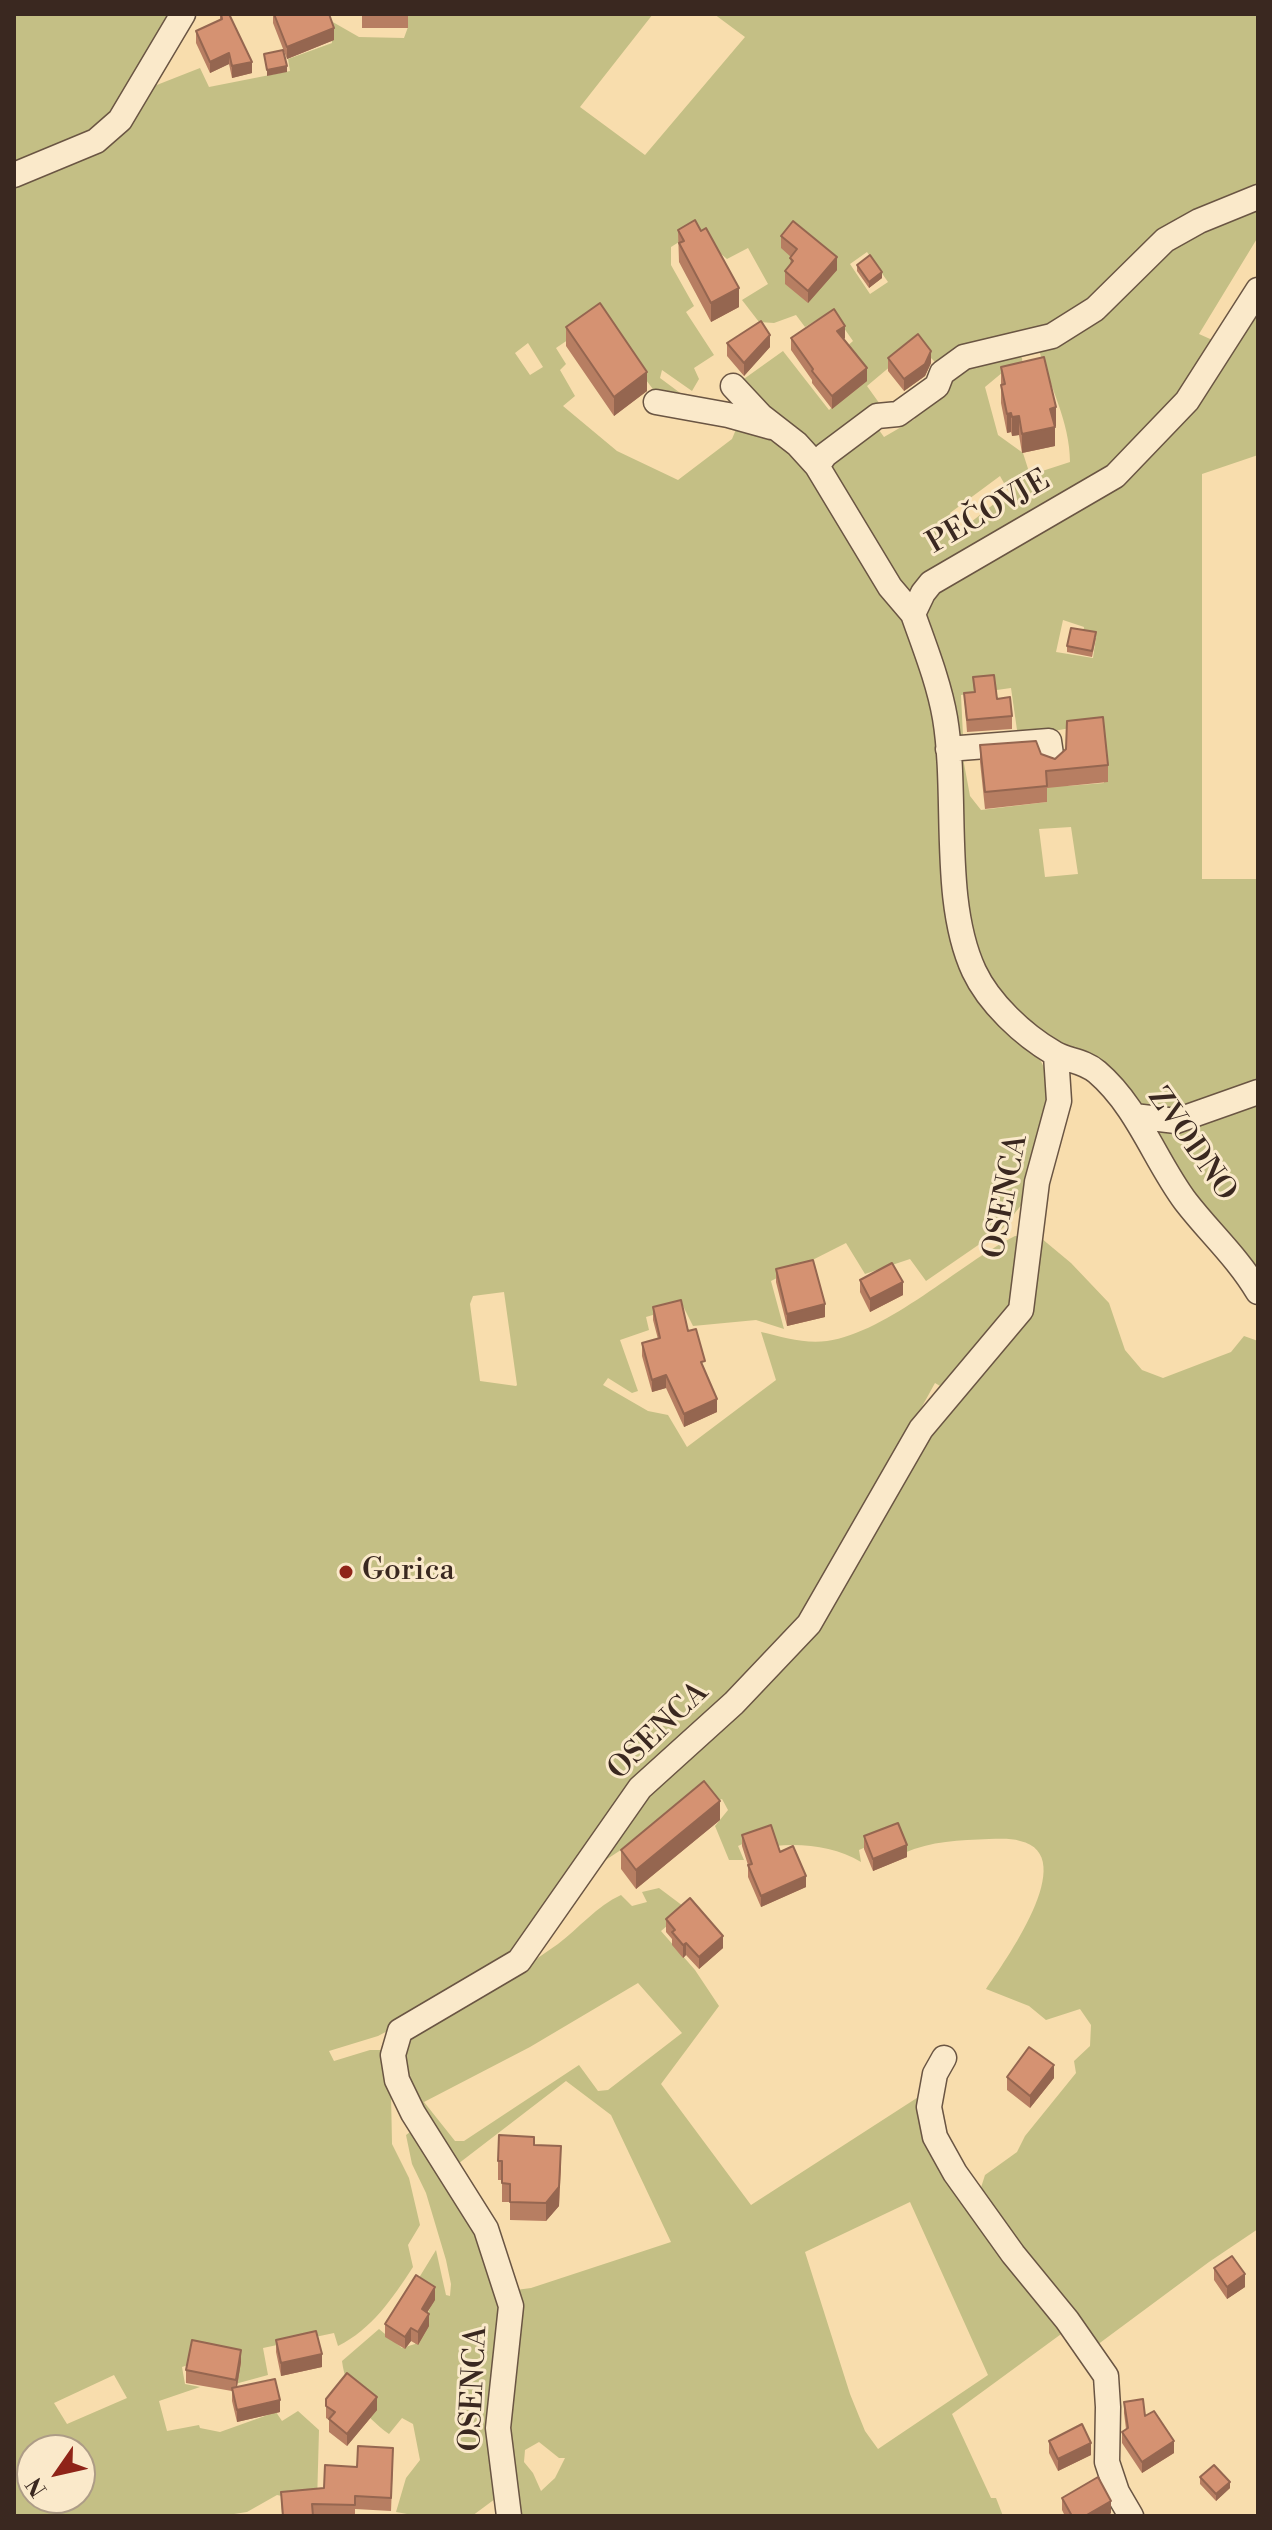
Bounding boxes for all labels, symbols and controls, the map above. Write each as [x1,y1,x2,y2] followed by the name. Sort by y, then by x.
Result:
[921,463,1057,563] street label: PEČOVJE
[1139,1081,1243,1209] street label: ZVODNO
[977,1132,1037,1262] street label: OSENCA
[362,1554,455,1590] place label: Gorica
[337,1563,355,1581] marker: Gorica
[601,1676,717,1788] street label: OSENCA
[454,2326,496,2452] street label: OSENCA
[16,2434,96,2514] north arrow
[21,2472,53,2501] text: N

